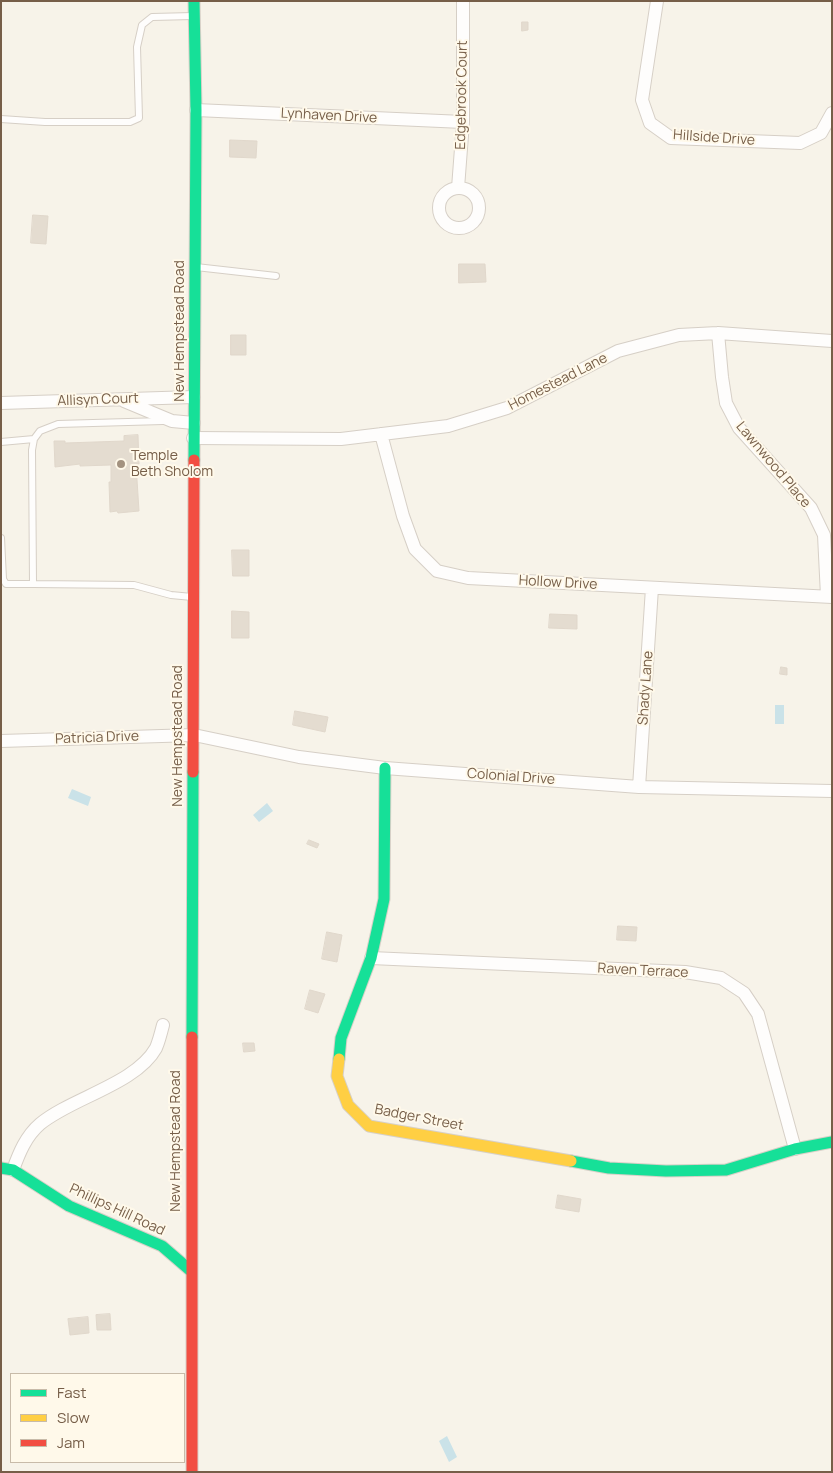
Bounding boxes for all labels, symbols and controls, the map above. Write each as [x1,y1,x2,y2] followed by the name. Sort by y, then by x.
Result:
[453,40,471,150] street label: Edgebrook Court
[280,105,378,127] street label: Lynhaven Drive
[673,127,755,149] street label: Hillside Drive
[172,260,188,402] street label: New Hempstead Road
[506,350,610,414] street label: Homestead Lane
[57,390,139,410] street label: Allisyn Court
[732,419,814,511] street label: Lawnwood Place
[131,448,213,481] place label: Temple Beth Sholom
[115,458,127,470] marker: Temple Beth Sholom
[518,573,598,593] street label: Hollow Drive
[635,650,657,726] street label: Shady Lane
[170,665,186,807] street label: New Hempstead Road
[55,728,139,748] street label: Patricia Drive
[467,766,555,788] street label: Colonial Drive
[597,960,689,982] street label: Raven Terrace
[168,1070,184,1212] street label: New Hempstead Road
[373,1101,465,1135] street label: Badger Street
[67,1180,167,1240] street label: Phillips Hill Road
[10,1373,185,1463] legend
[57,1382,86,1403] text: Fast
[57,1407,90,1428] text: Slow
[57,1432,85,1453] text: Jam

